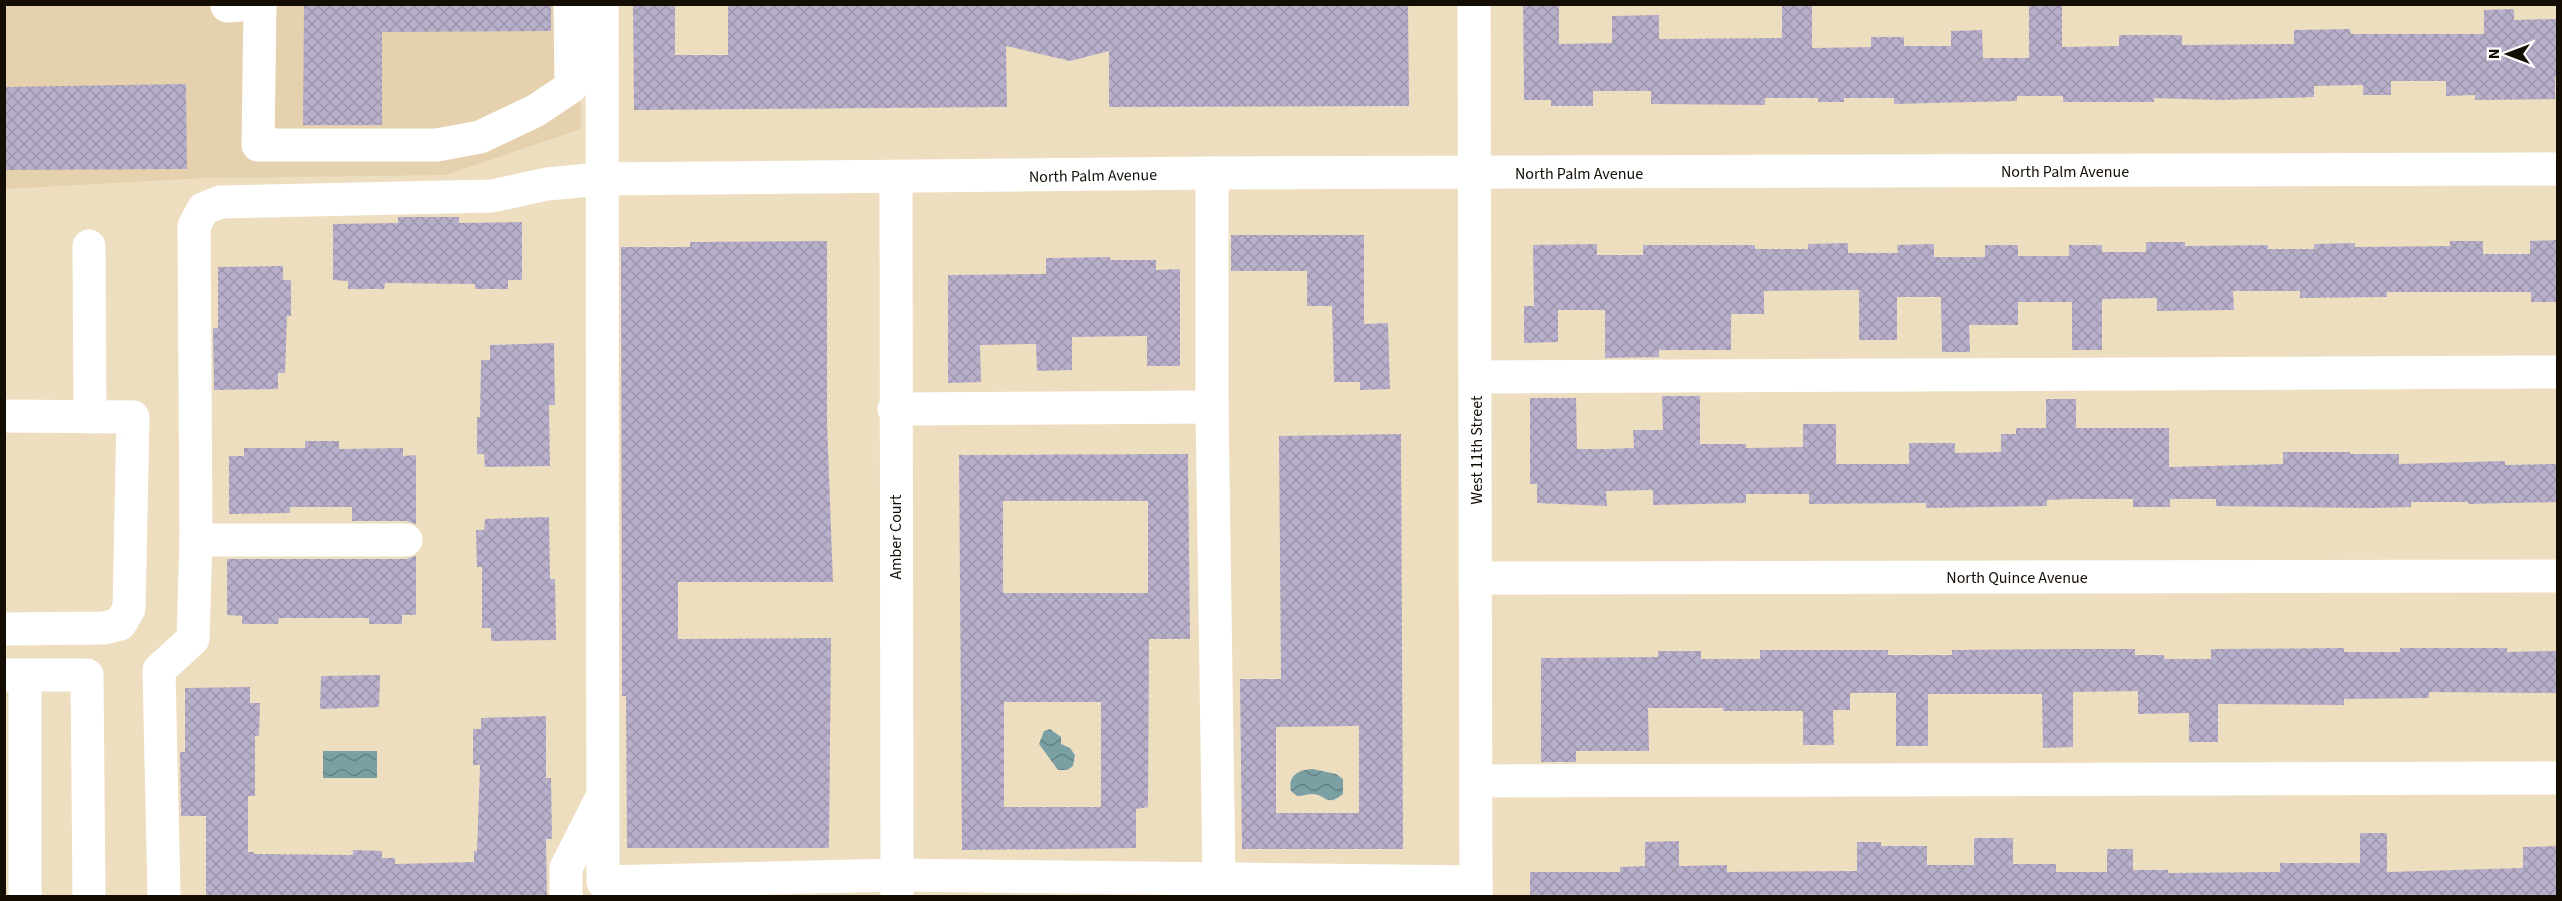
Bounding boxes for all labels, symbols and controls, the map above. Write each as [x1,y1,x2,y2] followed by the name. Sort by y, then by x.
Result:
[2478,24,2538,84] north arrow
[2483,49,2505,59] text: N
[2001,161,2129,183] street label: North Palm Avenue
[1515,163,1643,185] street label: North Palm Avenue
[1029,164,1157,188] street label: North Palm Avenue
[1466,395,1488,504] street label: West 11th Street
[885,494,907,579] street label: Amber Court
[1946,567,2088,589] street label: North Quince Avenue

